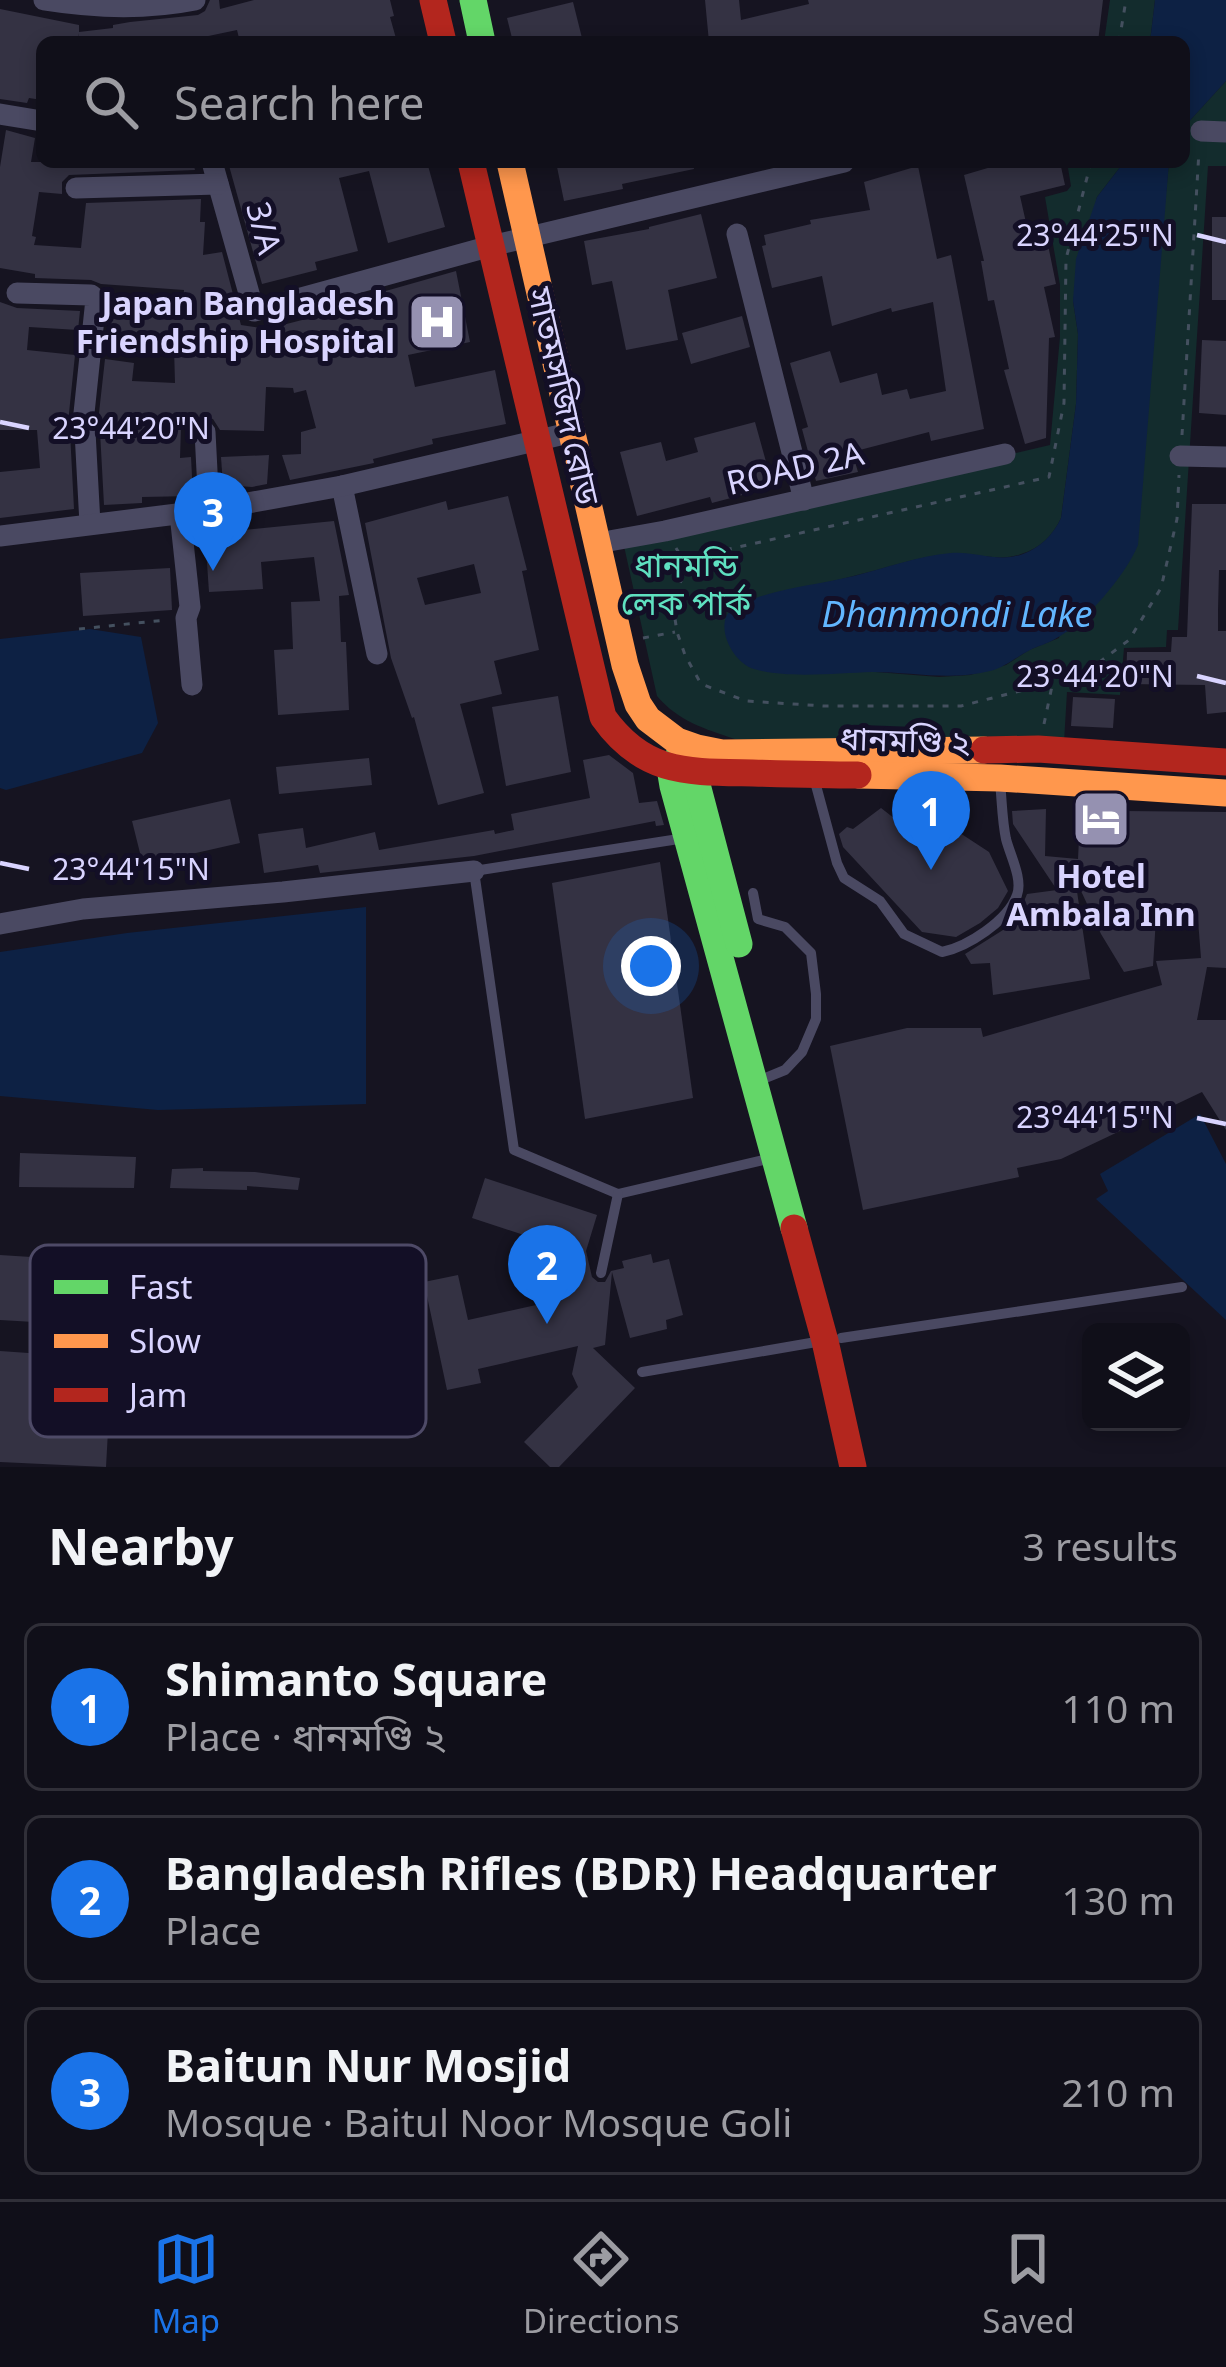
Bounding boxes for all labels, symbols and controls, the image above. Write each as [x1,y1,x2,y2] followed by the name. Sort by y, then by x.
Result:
[36,36,1190,168] search box
[78,69,144,135] icon: search
[174,72,424,133] text: Search here
[236,197,293,260] street label: 3/A
[1016,214,1174,255] text: 23°44'25"N
[76,280,395,363] place label: Japan Bangladesh Friendship Hospital
[517,282,611,509] street label: সাতমসজিদ রোড
[406,291,468,353] hospital icon: Japan Bangladesh Friendship Hospital
[52,407,210,448] text: 23°44'20"N
[722,430,869,505] street label: ROAD 2A
[174,472,252,571] pin: 3
[621,542,752,625] park label: ধানমন্ডি লেক পার্ক
[822,589,1092,638] water label: Dhanmondi Lake
[1016,655,1174,696] text: 23°44'20"N
[839,715,971,764] street label: ধানমণ্ডি ২
[892,771,970,870] pin: 1
[1070,788,1132,850] hotel icon: Hotel Ambala Inn
[52,848,210,889] text: 23°44'15"N
[1006,853,1196,936] place label: Hotel Ambala Inn
[621,936,681,996] your location
[1016,1096,1174,1137] text: 23°44'15"N
[508,1225,586,1324] pin: 2
[30,1245,426,1437] legend
[129,1264,192,1309] text: Fast
[129,1318,201,1363] text: Slow
[1082,1323,1190,1431] map controls
[1082,1323,1190,1431] button: layers
[126,1372,187,1417] text: Jam
[48,1510,234,1580] text: Nearby
[1023,1519,1178,1572] text: 3 results
[165,1648,547,1709] text: Shimanto Square
[79,1681,101,1734] text: 1
[1061,1681,1175,1734] text: 110 m
[165,1709,446,1762] text: Place · ধানমণ্ডি ২
[165,1842,997,1903] text: Bangladesh Rifles (BDR) Headquarter
[79,1873,101,1926] text: 2
[1061,1873,1175,1926] text: 130 m
[165,1903,261,1956] text: Place
[165,2034,571,2095] text: Baitun Nur Mosjid
[79,2065,101,2118] text: 3
[1061,2065,1175,2118] text: 210 m
[165,2095,792,2148] text: Mosque · Baitul Noor Mosque Goli
[151,2226,220,2343] tab: Map
[523,2226,680,2343] tab: Directions
[982,2226,1075,2343] tab: Saved

